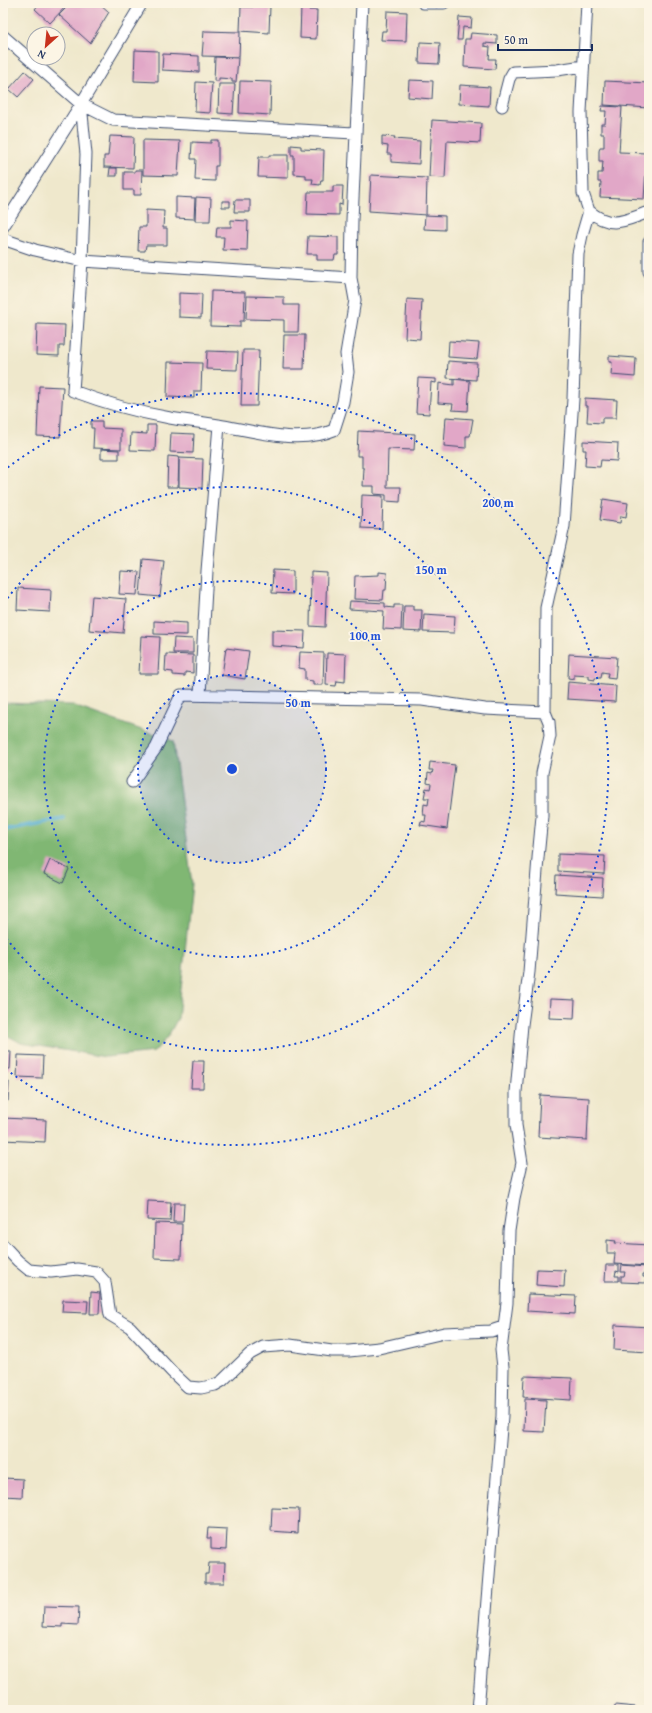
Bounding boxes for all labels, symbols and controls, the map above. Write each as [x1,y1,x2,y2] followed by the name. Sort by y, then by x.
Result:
[26,26,66,66] north arrow
[498,26,592,52] scale bar
[504,31,528,48] text: 50 m
[34,46,48,64] text: N
[482,494,515,511] text: 200 m
[415,561,448,578] text: 150 m
[349,627,382,644] text: 100 m
[285,694,311,711] text: 50 m
[225,762,239,776] centre of rings

